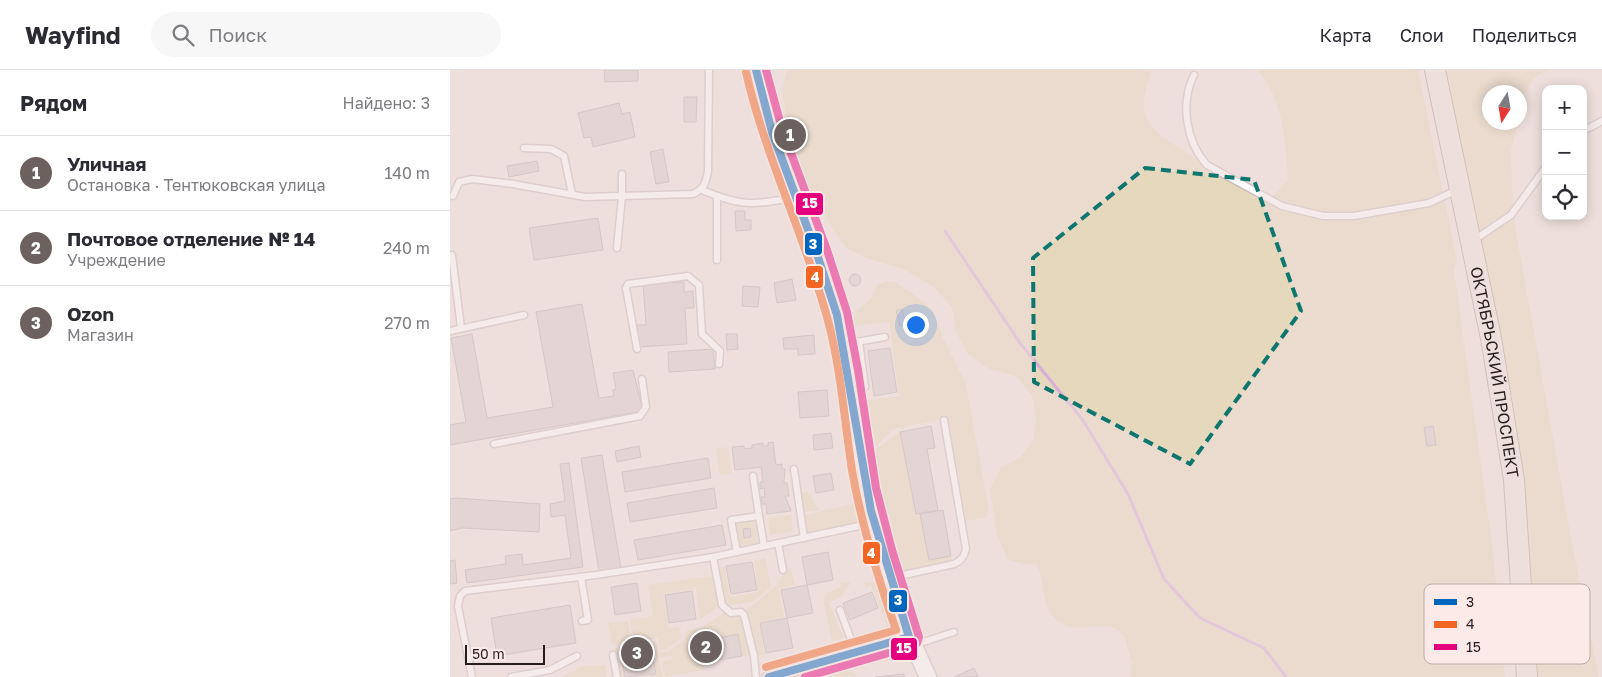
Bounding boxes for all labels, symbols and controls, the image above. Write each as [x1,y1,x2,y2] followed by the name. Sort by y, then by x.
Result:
[151,12,501,57] search box
[25,20,121,49] text: Wayfind
[169,21,197,49] icon: search
[209,23,267,46] text: Поиск
[1320,24,1372,46] text: Карта
[1400,24,1444,46] text: Слои
[1472,24,1577,46] text: Поделиться
[1482,85,1527,130] north arrow
[1542,85,1587,220] map controls
[1542,85,1587,130] button: +
[20,90,87,116] text: Рядом
[343,93,430,113] text: Найдено: 3
[774,116,806,154] pin: 1
[1542,130,1587,175] button: −
[67,152,146,175] text: Уличная
[32,163,40,183] text: 1
[384,163,430,183] text: 140 m
[67,175,325,195] text: Остановка · Тентюковская улица
[1542,175,1587,220] button: locate
[795,192,824,216] line badge: 15
[802,194,818,211] text: 15
[67,227,315,250] text: Почтовое отделение № 14
[804,232,823,256] line badge: 3
[809,235,817,252] text: 3
[31,238,41,258] text: 2
[383,238,430,258] text: 240 m
[67,250,166,270] text: Учреждение
[805,265,824,289] line badge: 4
[1466,265,1523,479] street label: ОКТЯБРЬСКИЙ ПРОСПЕКТ
[811,268,820,285] text: 4
[67,302,114,325] text: Ozon
[903,312,929,338] your location
[31,313,41,333] text: 3
[384,313,430,333] text: 270 m
[67,325,134,345] text: Магазин
[862,541,881,565] line badge: 4
[867,544,876,561] text: 4
[1424,584,1590,664] legend
[888,589,908,613] line badge: 3
[894,591,902,608] text: 3
[1466,593,1474,610] text: 3
[1466,615,1475,632] text: 4
[690,628,722,666] pin: 2
[621,634,653,672] pin: 3
[890,637,918,661] line badge: 15
[1466,638,1481,655] text: 15
[896,639,912,656] text: 15
[465,642,545,665] scale bar
[472,645,505,662] text: 50 m

